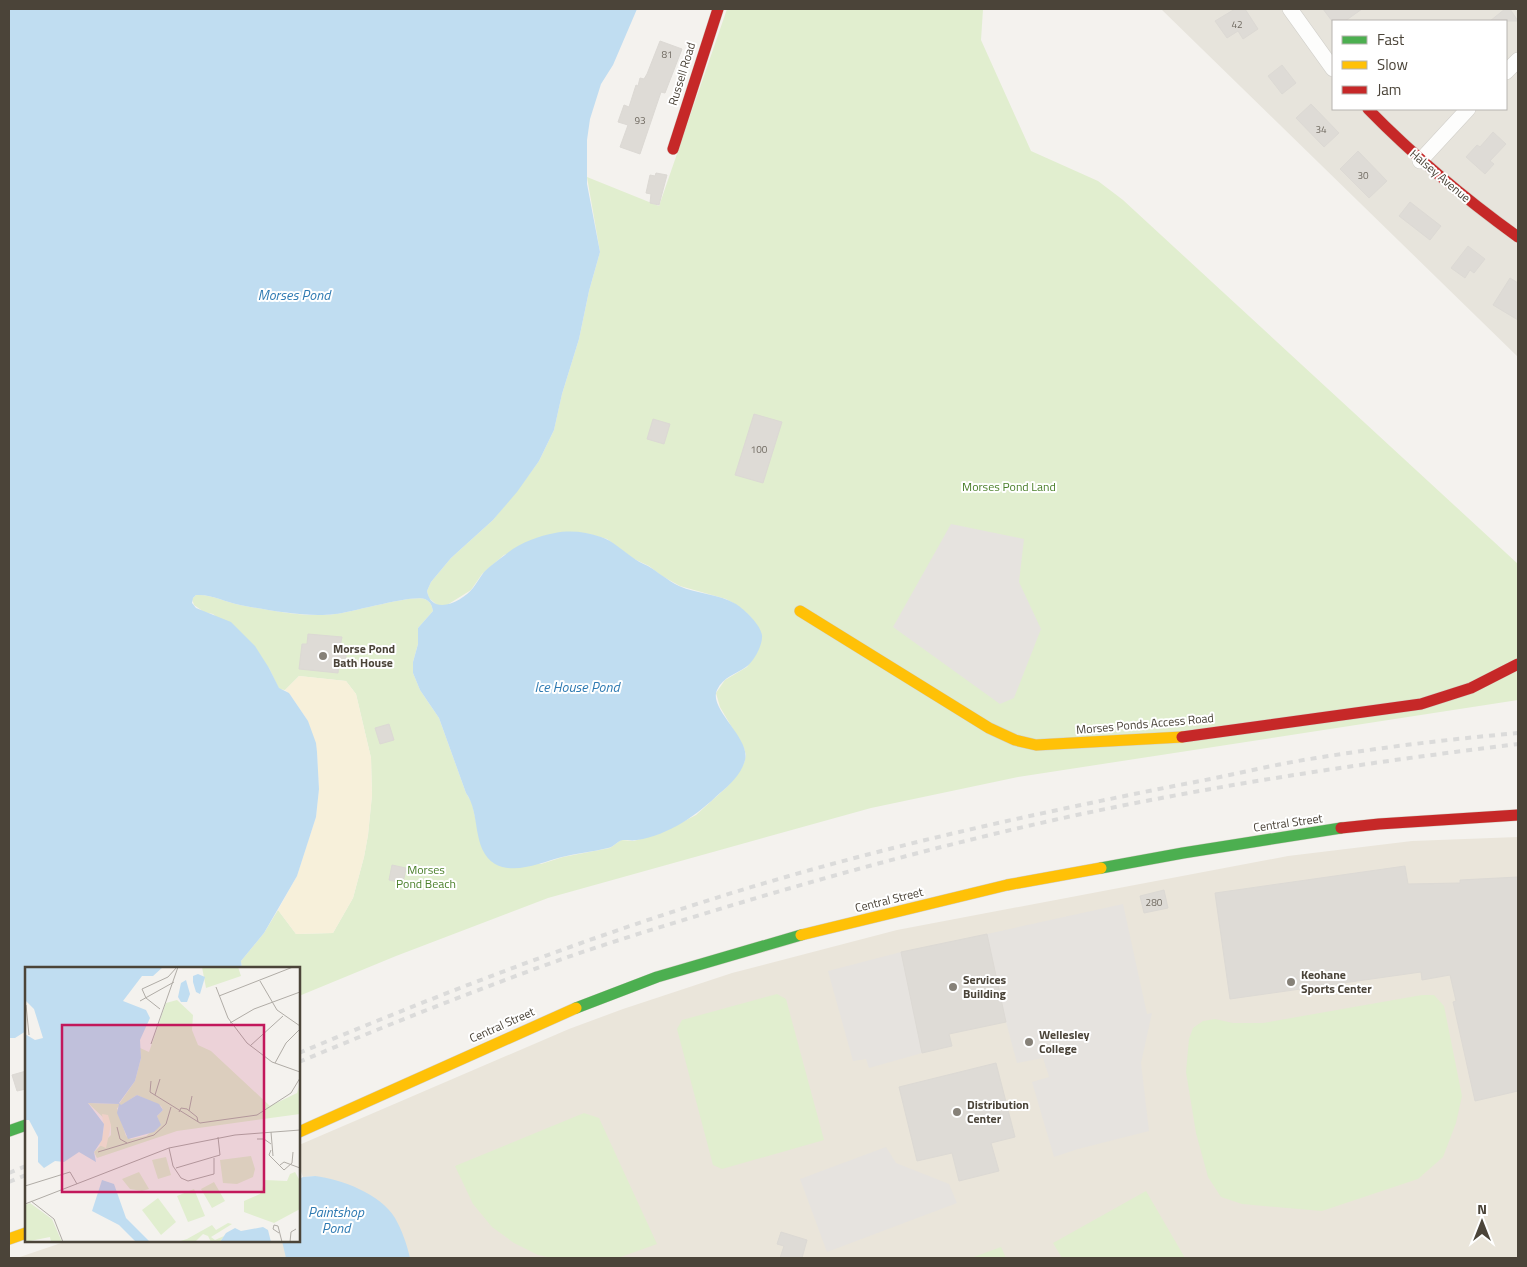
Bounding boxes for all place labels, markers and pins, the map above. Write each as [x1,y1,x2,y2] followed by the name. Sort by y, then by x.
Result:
[333,639,395,672] place label: Morse Pond Bath House
[317,650,329,662] marker: Morse Pond Bath House
[1301,965,1372,998] place label: Keohane Sports Center
[963,970,1007,1003] place label: Services Building
[1285,976,1297,988] marker: Keohane Sports Center
[947,981,959,993] marker: Services Building
[1039,1025,1090,1058] place label: Wellesley College
[1023,1036,1035,1048] marker: Wellesley College
[967,1095,1029,1128] place label: Distribution Center
[951,1106,963,1118] marker: Distribution Center

